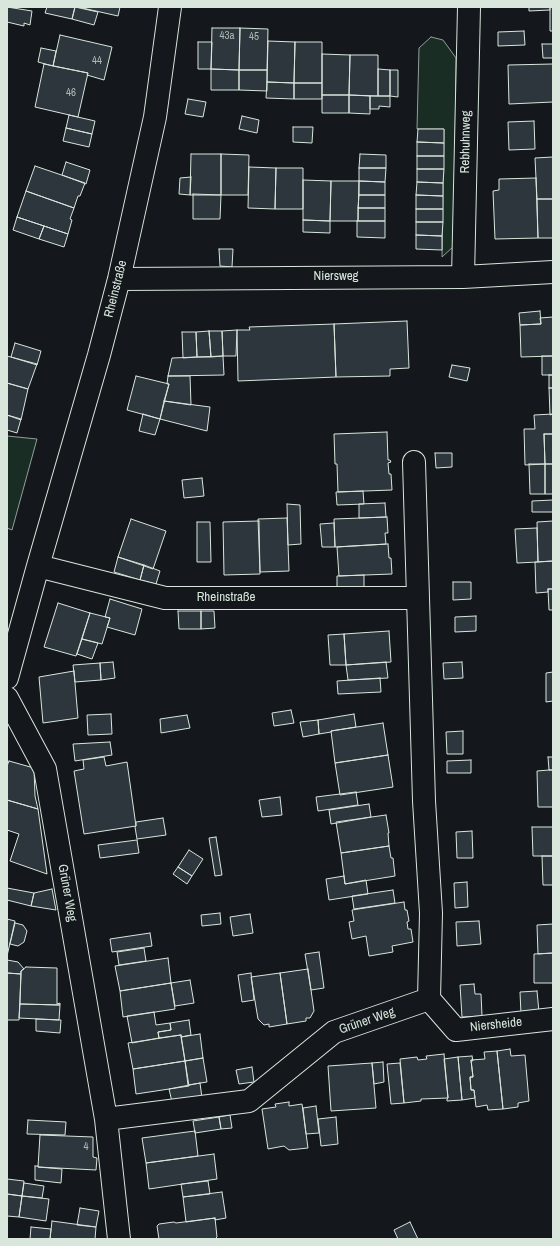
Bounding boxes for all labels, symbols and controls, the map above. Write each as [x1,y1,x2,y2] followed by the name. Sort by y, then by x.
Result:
[219,29,235,43] house number: 43a
[249,30,259,44] house number: 45
[92,54,102,68] house number: 44
[66,86,76,100] house number: 46
[458,110,474,174] street label: Rebhuhnweg
[101,259,131,319] street label: Rheinstraße
[313,269,359,285] street label: Niersweg
[197,590,255,606] street label: Rheinstraße
[54,863,80,923] street label: Grüner Weg
[337,1004,397,1038] street label: Grüner Weg
[469,1015,523,1035] street label: Niersheide
[83,1140,89,1154] house number: 4

